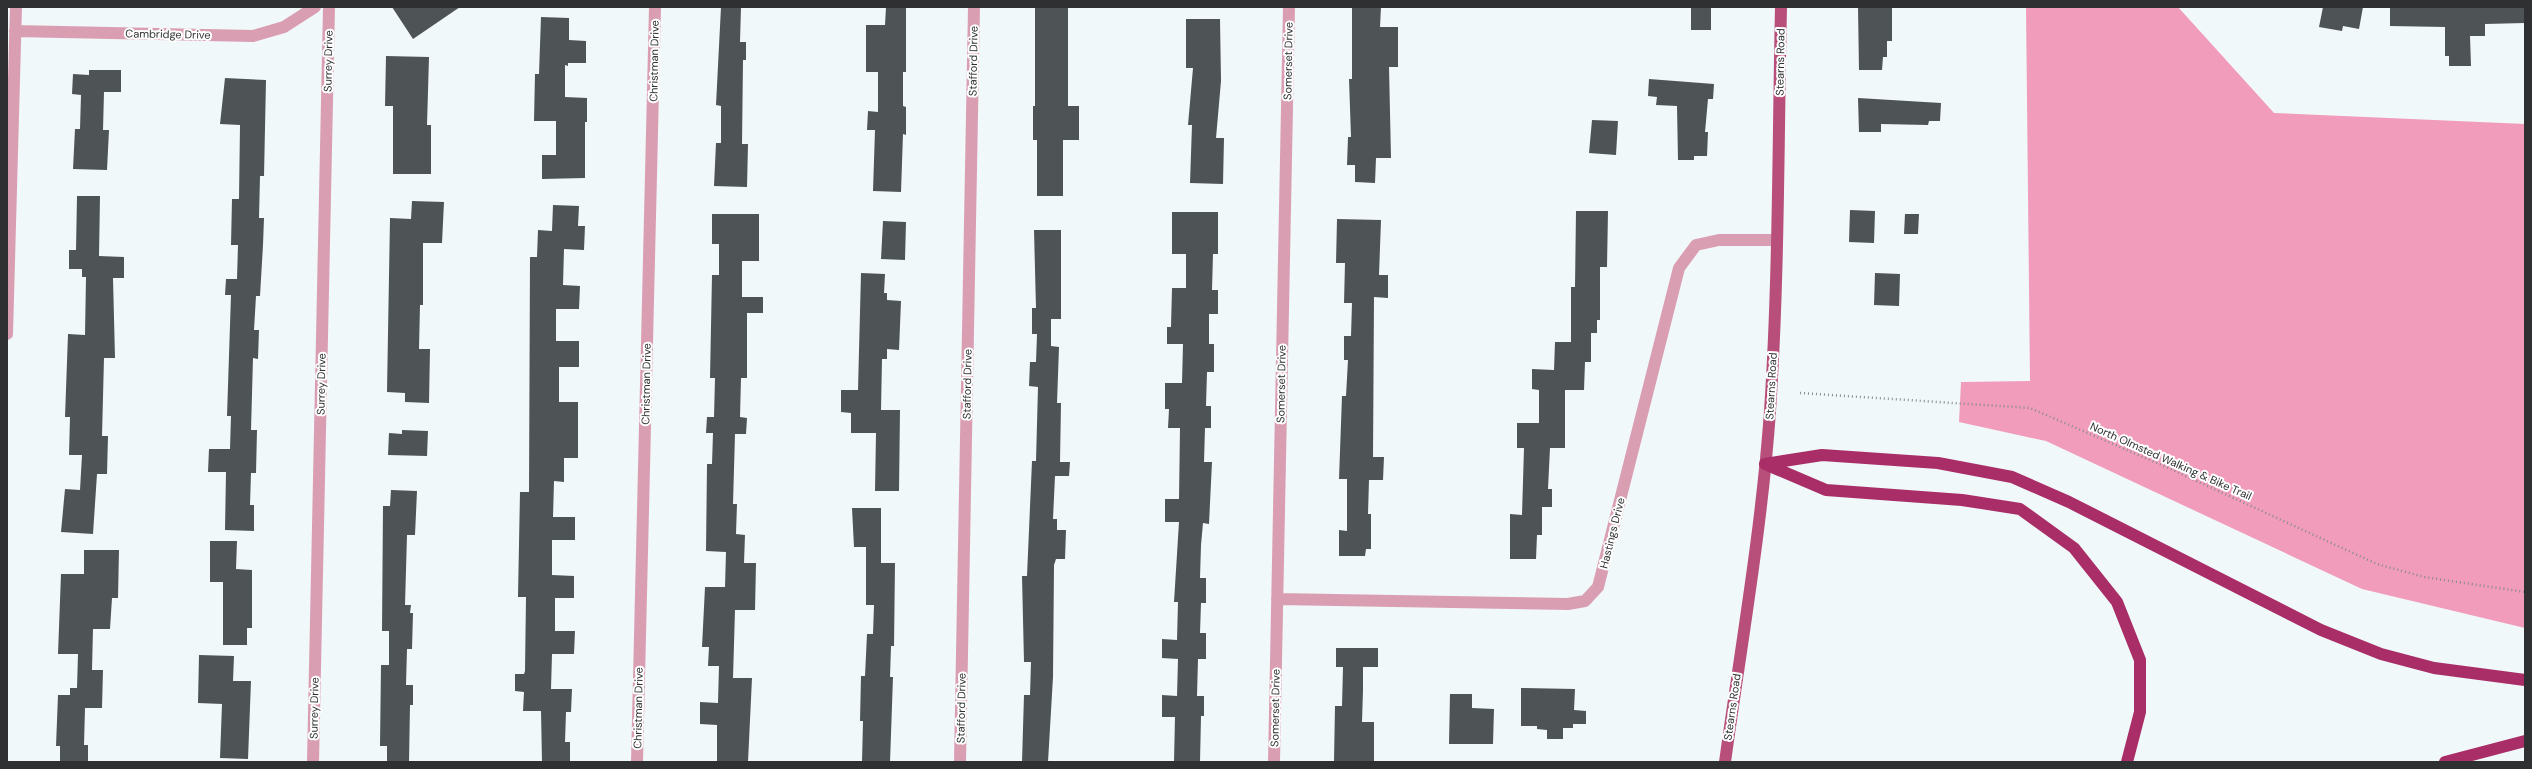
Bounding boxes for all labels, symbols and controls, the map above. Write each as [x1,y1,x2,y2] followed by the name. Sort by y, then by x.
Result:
[646,20,662,102] street label: Christman Drive
[1280,22,1296,100] street label: Somerset Drive
[125,26,211,42] street label: Cambridge Drive
[965,26,981,96] street label: Stafford Drive
[1772,28,1788,96] street label: Stearns Road
[320,30,336,92] street label: Surrey Drive
[638,343,654,425] street label: Christman Drive
[1273,345,1289,423] street label: Somerset Drive
[959,349,975,419] street label: Stafford Drive
[1762,352,1780,420] street label: Stearns Road
[313,353,329,415] street label: Surrey Drive
[2088,419,2254,503] street label: North Olmsted Walking & Bike Trail
[1596,496,1628,570] street label: Hastings Drive
[630,667,646,749] street label: Christman Drive
[1267,669,1283,747] street label: Somerset Drive
[953,673,969,743] street label: Stafford Drive
[1720,673,1744,741] street label: Stearns Road
[306,677,322,739] street label: Surrey Drive

